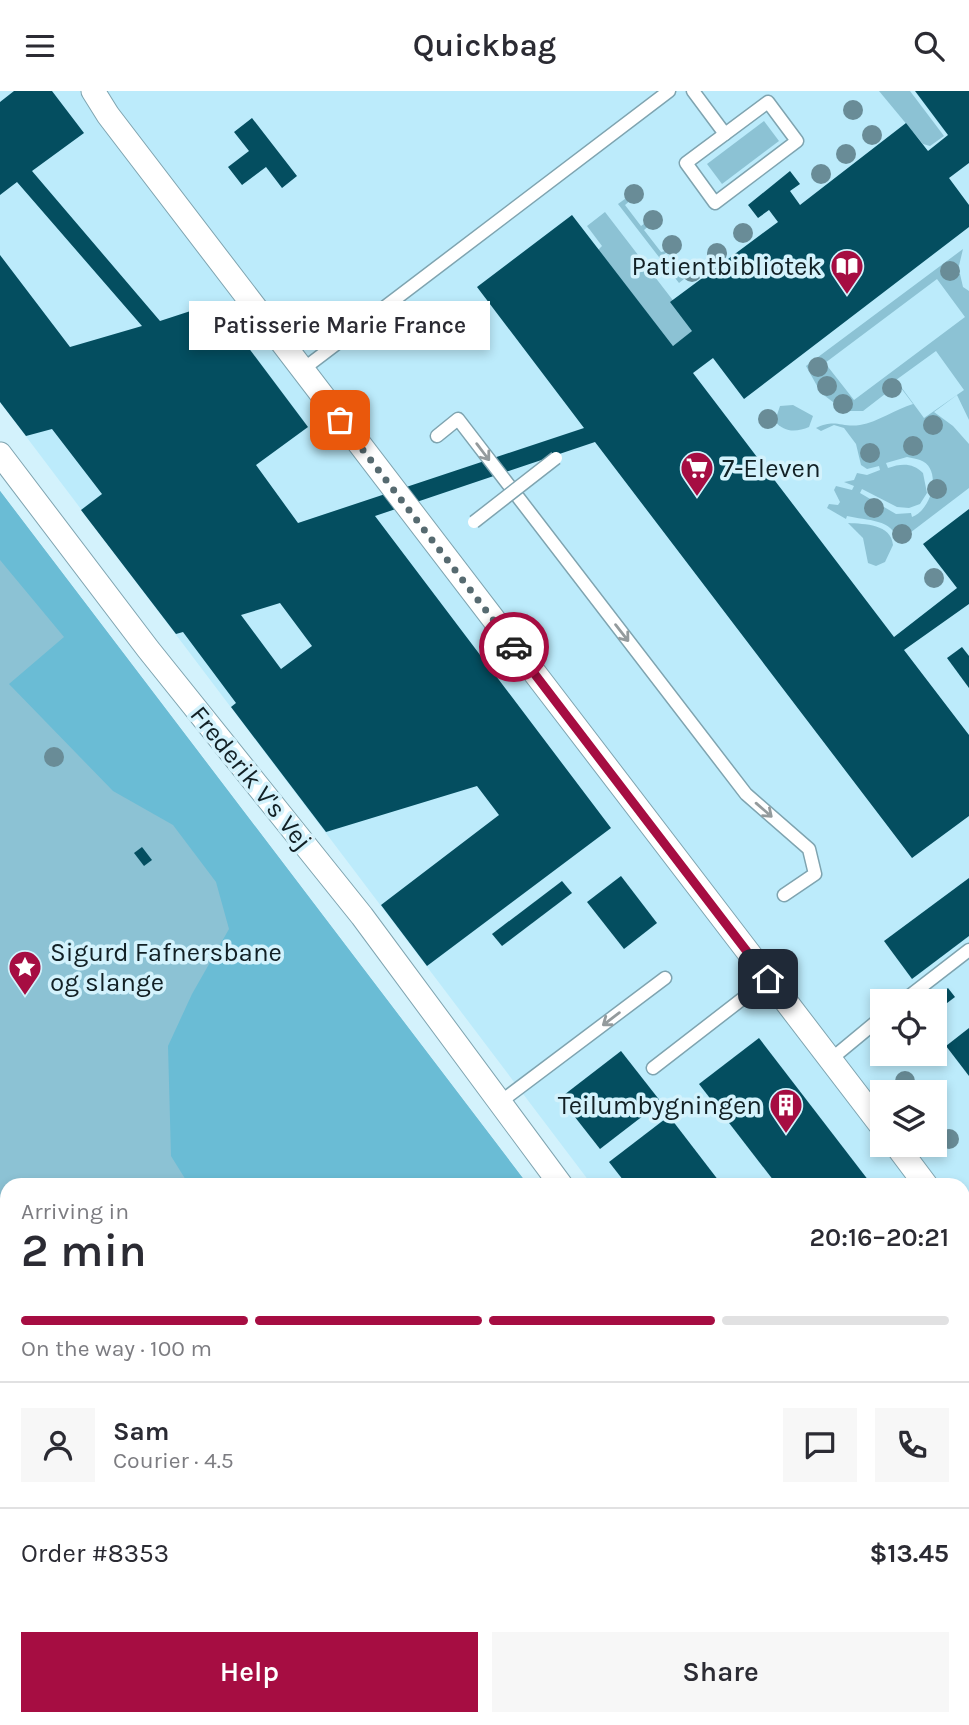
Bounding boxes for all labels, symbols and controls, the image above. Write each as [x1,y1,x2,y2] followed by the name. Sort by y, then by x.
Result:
[21,27,59,65] icon: menu
[413,27,556,64] text: Quickbag
[910,27,948,65] icon: search
[828,247,866,296] library icon: Patientbibliotek
[631,251,822,282] place label: Patientbibliotek
[190,301,490,350] callout: Patisserie Marie France
[213,312,466,339] text: Patisserie Marie France
[310,390,370,450] pin
[321,401,359,439] icon: bag
[476,443,491,461] one-way arrow
[678,449,716,498] supermarket icon: 7-Eleven
[722,453,821,484] place label: 7-Eleven
[479,612,549,682] courier
[614,623,629,642] one-way arrow
[495,628,533,666] icon: car
[183,700,319,856] street label: Frederik V's Vej
[755,802,773,818] one-way arrow
[50,937,282,998] place label: Sigurd Fafnersbane og slange
[6,948,44,997] place icon: Sigurd Fafnersbane og slange
[738,949,798,1009] pin
[749,960,787,998] icon: home
[870,989,947,1157] map controls
[870,989,947,1066] button: locate
[602,1012,621,1027] one-way arrow
[870,1080,947,1157] button: layers
[767,1086,805,1135] building icon: Teilumbygningen
[558,1090,762,1121] place label: Teilumbygningen
[21,1198,129,1225] text: Arriving in
[810,1222,949,1253] text: 20:16–20:21
[21,1224,147,1278] text: 2 min
[21,1335,212,1362] text: On the way · 100 m
[21,1408,95,1482] button: person
[783,1408,857,1482] button: chat
[875,1408,949,1482] button: phone
[113,1416,169,1447] text: Sam
[113,1447,234,1474] text: Courier · 4.5
[21,1538,169,1569] text: Order #8353
[869,1538,949,1569] text: $13.45
[21,1632,478,1712] button: Help
[492,1632,949,1712] button: Share

